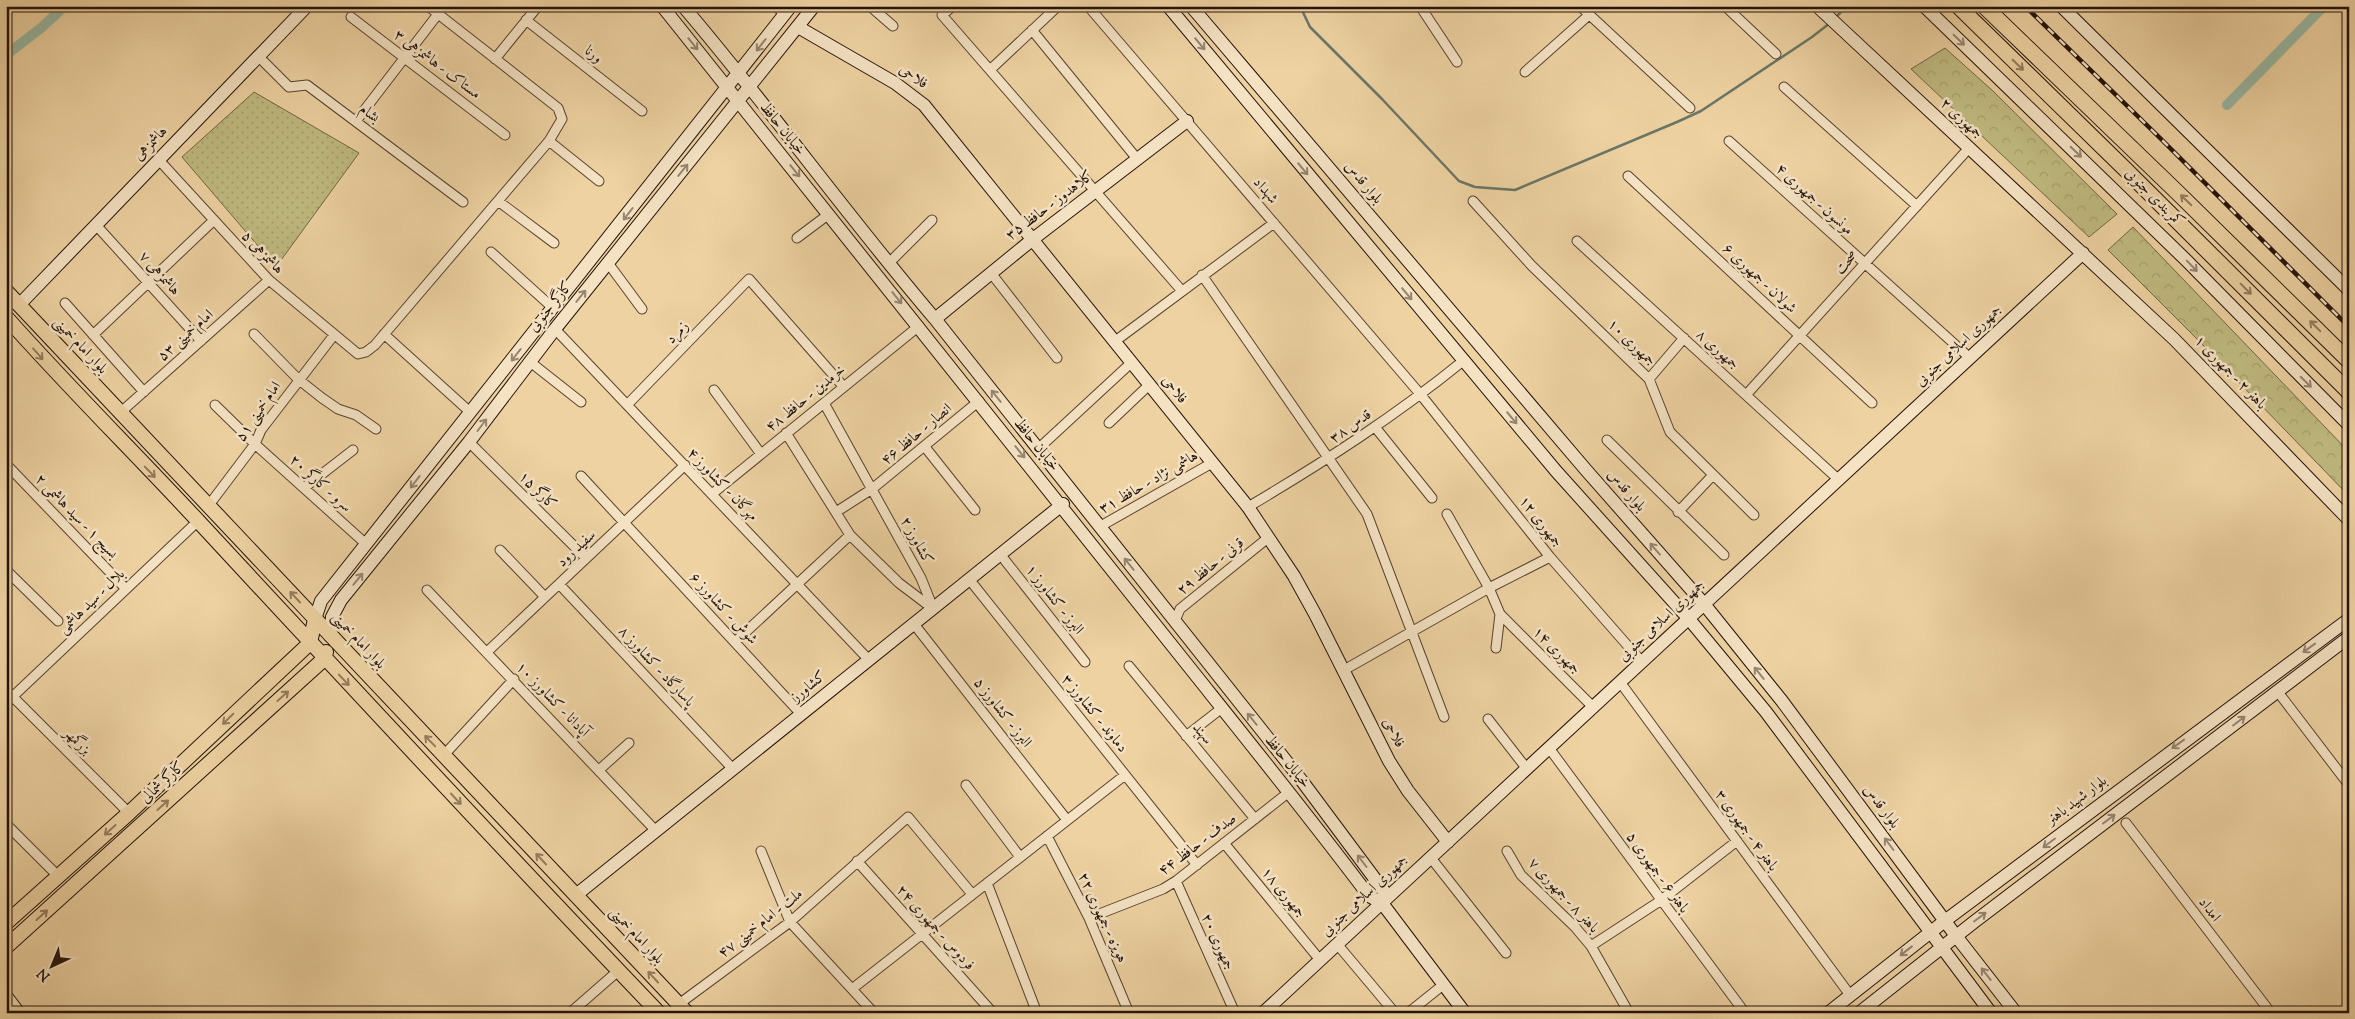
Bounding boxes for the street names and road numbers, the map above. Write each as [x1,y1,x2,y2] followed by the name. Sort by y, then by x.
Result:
[389,25,485,105] street label: مستاک - هاشمزهی ۳
[579,41,607,69] street label: ورنا
[894,59,932,95] street label: فلاحی
[1935,94,1987,144] street label: جمهوری ۲
[754,98,810,160] street label: خیابان حافظ
[354,99,384,130] street label: بشام
[129,122,173,166] street label: هاشمزهی
[1339,157,1387,209] street label: بلوار قدس
[1770,159,1858,241] street label: مونسون - جمهوری ۴
[2119,163,2189,233] street label: کمربندی جنوبی
[1002,166,1098,246] street label: کلاهدوز - حافظ ۳۵
[1248,173,1282,209] street label: شهداد
[236,227,288,279] street label: هاشمزهی ۵
[1717,239,1801,319] street label: شولان - جمهوری ۶
[1830,246,1864,280] street label: صحت
[133,247,185,301] street label: هاشمزهی ۷
[523,276,578,337] street label: کارگر جنوبی
[1911,300,2007,392] street label: جمهوری اسلامی جنوبی
[153,305,219,368] street label: امام خمینی ۵۳
[47,313,112,380] street label: بلوار امام خمینی
[1602,315,1660,371] street label: جمهوری ۱۰
[662,317,694,349] street label: زمرد
[1691,325,1743,375] street label: جمهوری ۸
[2189,331,2271,415] street label: باهنر ۲ - جمهوری ۱
[762,360,850,438] street label: خرمدین - حافظ ۴۸
[1156,371,1192,409] street label: فلاحی
[231,378,288,447] street label: امام خمینی ۵۱
[877,399,957,471] street label: انصار - حافظ ۴۶
[1326,405,1376,449] street label: قدس ۳۸
[1008,414,1064,476] street label: خیابان حافظ
[682,444,763,526] street label: مهرگان - کشاورز ۴
[1096,446,1202,520] street label: هاشمی نژاد - حافظ ۳۱
[284,450,357,518] street label: سرو - کارگر ۲۰
[1602,465,1651,517] street label: بلوار قدس
[513,466,562,515] street label: کارگر ۱۵
[28,470,123,566] street label: بسیج ۱ - سید هاشمی ۲
[1513,492,1567,552] street label: جمهوری ۱۲
[894,513,938,569] street label: کشاورز ۲
[553,525,601,573] street label: سفید رود
[1173,533,1249,601] street label: قرنی - حافظ ۲۹
[1020,561,1088,639] street label: البرز - کشاورز ۱
[54,565,130,639] street label: بلال - سید هاشمی
[684,568,762,650] street label: شوش - کشاورز ۶
[1614,575,1710,667] street label: جمهوری اسلامی جنوبی
[325,608,390,675] street label: بلوار امام خمینی
[613,622,700,713] street label: پاسارگاد - کشاورز ۸
[1527,622,1585,680] street label: جمهوری ۱۴
[510,657,595,744] street label: آپادانا - کشاورز ۱۰
[785,666,831,709] street label: کشاورز
[1056,670,1132,758] street label: دماوند - کشاورز ۳
[968,674,1036,752] street label: البرز - کشاورز ۵
[1377,714,1409,752] street label: فلاحی
[1187,719,1217,749] street label: سهند
[57,721,96,761] street label: بزرگمهر
[1259,731,1315,793] street label: خیابان حافظ
[135,756,190,809] street label: کارگر شمالی
[2041,771,2112,832] street label: بلوار شهید باهنر
[1857,781,1905,833] street label: بلوار قدس
[1709,786,1783,876] street label: باهنر ۴ - جمهوری ۳
[1155,809,1241,881] street label: صدف - حافظ ۴۴
[1620,828,1694,918] street label: باهنر ۶ - جمهوری ۵
[1317,850,1413,942] street label: جمهوری اسلامی جنوبی
[1523,854,1604,938] street label: باهنر ۸ - جمهوری ۷
[1256,863,1310,923] street label: جمهوری ۱۸
[1072,869,1132,967] street label: هویزه - جمهوری ۲۲
[891,881,979,975] street label: فردوس - جمهوری ۲۴
[714,884,808,965] street label: ملت - امام خمینی ۴۷
[2193,893,2225,927] street label: امداد
[603,903,668,970] street label: بلوار امام خمینی
[1195,910,1239,974] street label: جمهوری ۲۰

